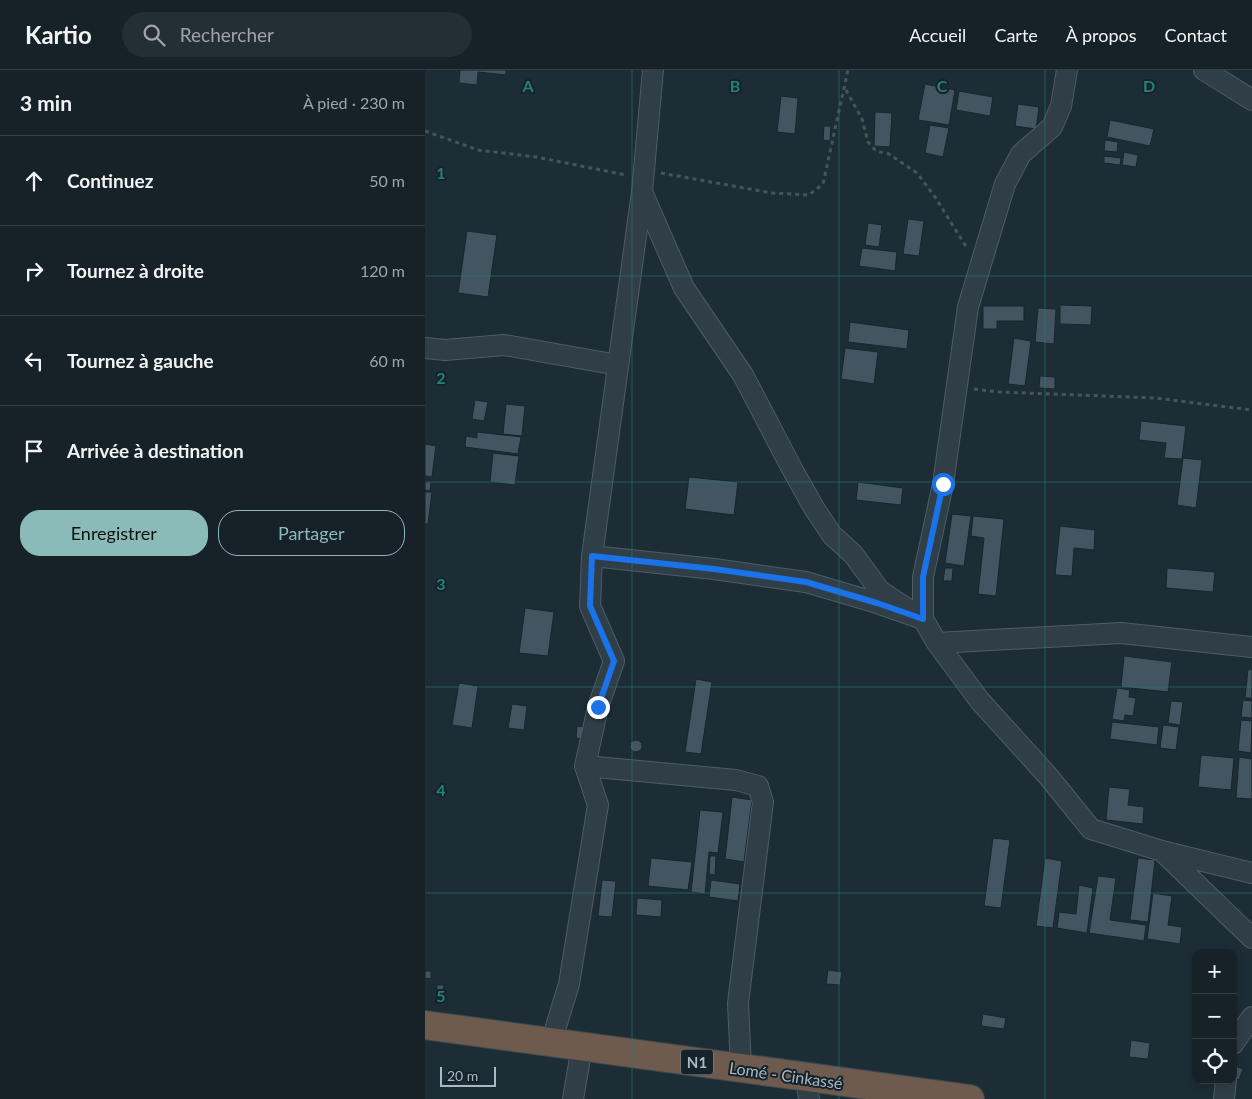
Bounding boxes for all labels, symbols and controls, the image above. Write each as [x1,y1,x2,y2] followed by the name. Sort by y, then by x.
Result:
[122,12,472,57] search box
[25,20,92,49] text: Kartio
[140,21,168,49] icon: search
[180,23,274,46] text: Rechercher
[909,24,966,46] text: Accueil
[994,24,1038,46] text: Carte
[1066,24,1137,46] text: À propos
[1165,24,1227,46] text: Contact
[521,76,534,95] text: A
[730,76,740,95] text: B
[937,76,948,95] text: C
[1143,76,1155,95] text: D
[20,90,72,115] text: 3 min
[303,93,405,112] text: À pied · 230 m
[436,163,446,182] text: 1
[20,167,48,195] icon: ahead
[67,169,153,192] text: Continuez
[369,171,405,190] text: 50 m
[20,257,48,285] icon: right
[67,259,204,282] text: Tournez à droite
[360,261,405,280] text: 120 m
[20,347,48,375] icon: left
[67,349,214,372] text: Tournez à gauche
[369,351,405,370] text: 60 m
[436,368,446,387] text: 2
[20,437,48,465] icon: arrive
[67,439,244,462] text: Arrivée à destination
[932,473,955,496] route start
[20,510,208,556] button: Enregistrer
[218,510,405,556] button: Partager
[436,574,446,593] text: 3
[587,696,610,719] route end
[436,780,446,799] text: 4
[1192,949,1237,1084] map controls
[1192,949,1237,994] button: +
[436,986,446,1005] text: 5
[1192,994,1237,1039] button: −
[1192,1039,1237,1084] button: locate
[681,1050,713,1074] road number: N1
[728,1058,844,1092] street label: Lomé - Cinkassé
[440,1064,496,1087] scale bar
[447,1067,478,1084] text: 20 m

